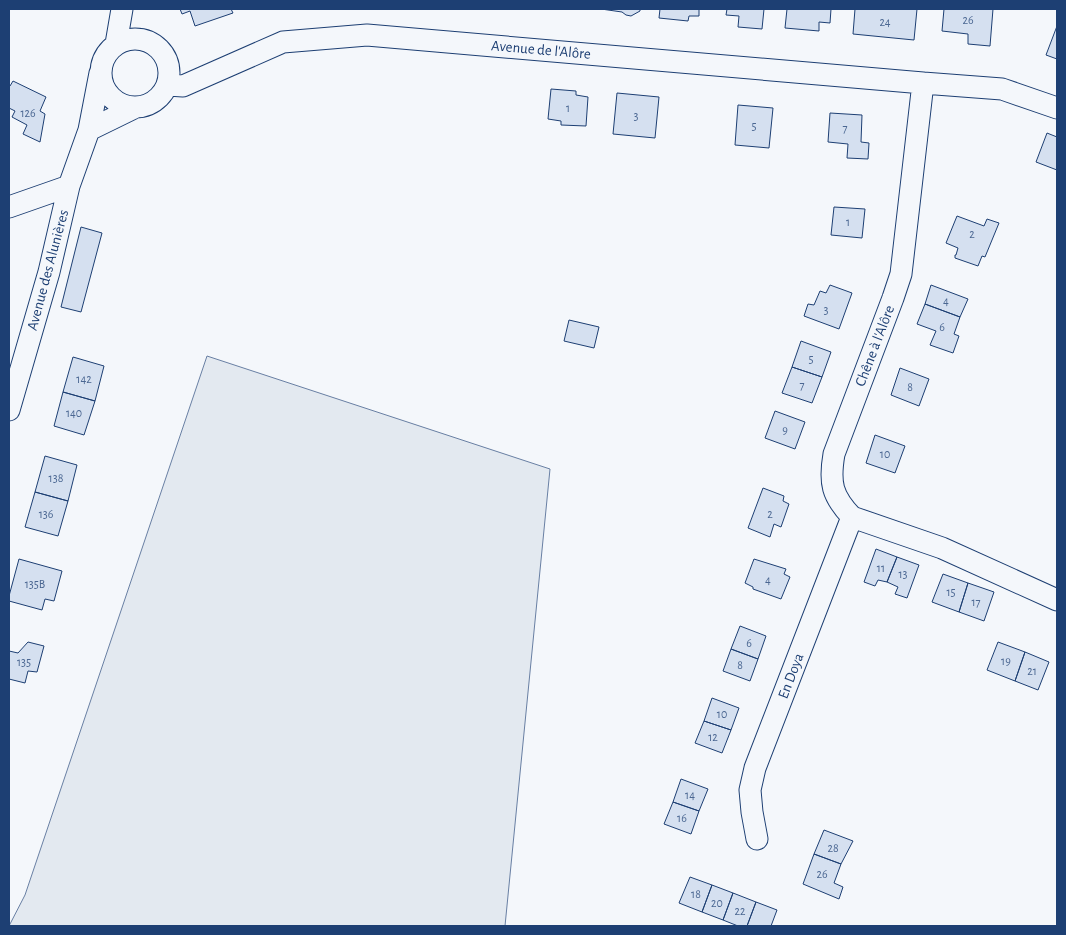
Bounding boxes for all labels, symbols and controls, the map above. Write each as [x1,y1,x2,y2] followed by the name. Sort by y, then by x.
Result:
[962,14,974,26] house number: 26
[879,16,891,28] house number: 24
[491,38,592,62] street label: Avenue de l'Alôre
[566,102,570,114] house number: 1
[20,107,36,119] house number: 126
[634,110,639,122] house number: 3
[751,120,757,132] house number: 5
[842,122,848,134] house number: 7
[25,208,71,332] street label: Avenue des Alunières
[846,216,850,228] house number: 1
[969,228,975,240] house number: 2
[943,295,949,307] house number: 4
[853,303,897,389] street label: Chêne à l'Alôre
[824,304,829,316] house number: 3
[939,321,945,333] house number: 6
[808,353,814,365] house number: 5
[76,373,92,385] house number: 142
[799,379,805,391] house number: 7
[907,381,913,393] house number: 8
[66,407,82,419] house number: 140
[782,424,788,436] house number: 9
[880,448,890,460] house number: 10
[49,472,64,484] house number: 138
[39,508,54,520] house number: 136
[767,508,773,520] house number: 2
[877,562,885,574] house number: 11
[898,568,908,580] house number: 13
[765,574,771,586] house number: 4
[25,578,45,590] house number: 135B
[946,586,956,598] house number: 15
[971,596,981,608] house number: 17
[746,637,752,649] house number: 6
[776,651,806,701] street label: En Doya
[1001,655,1011,667] house number: 19
[17,656,31,668] house number: 135
[737,659,743,671] house number: 8
[1027,665,1037,677] house number: 21
[717,708,727,720] house number: 10
[708,731,718,743] house number: 12
[685,789,695,801] house number: 14
[677,812,687,824] house number: 16
[827,842,839,854] house number: 28
[816,868,828,880] house number: 26
[691,888,701,900] house number: 18
[711,897,723,909] house number: 20
[735,905,746,917] house number: 22

